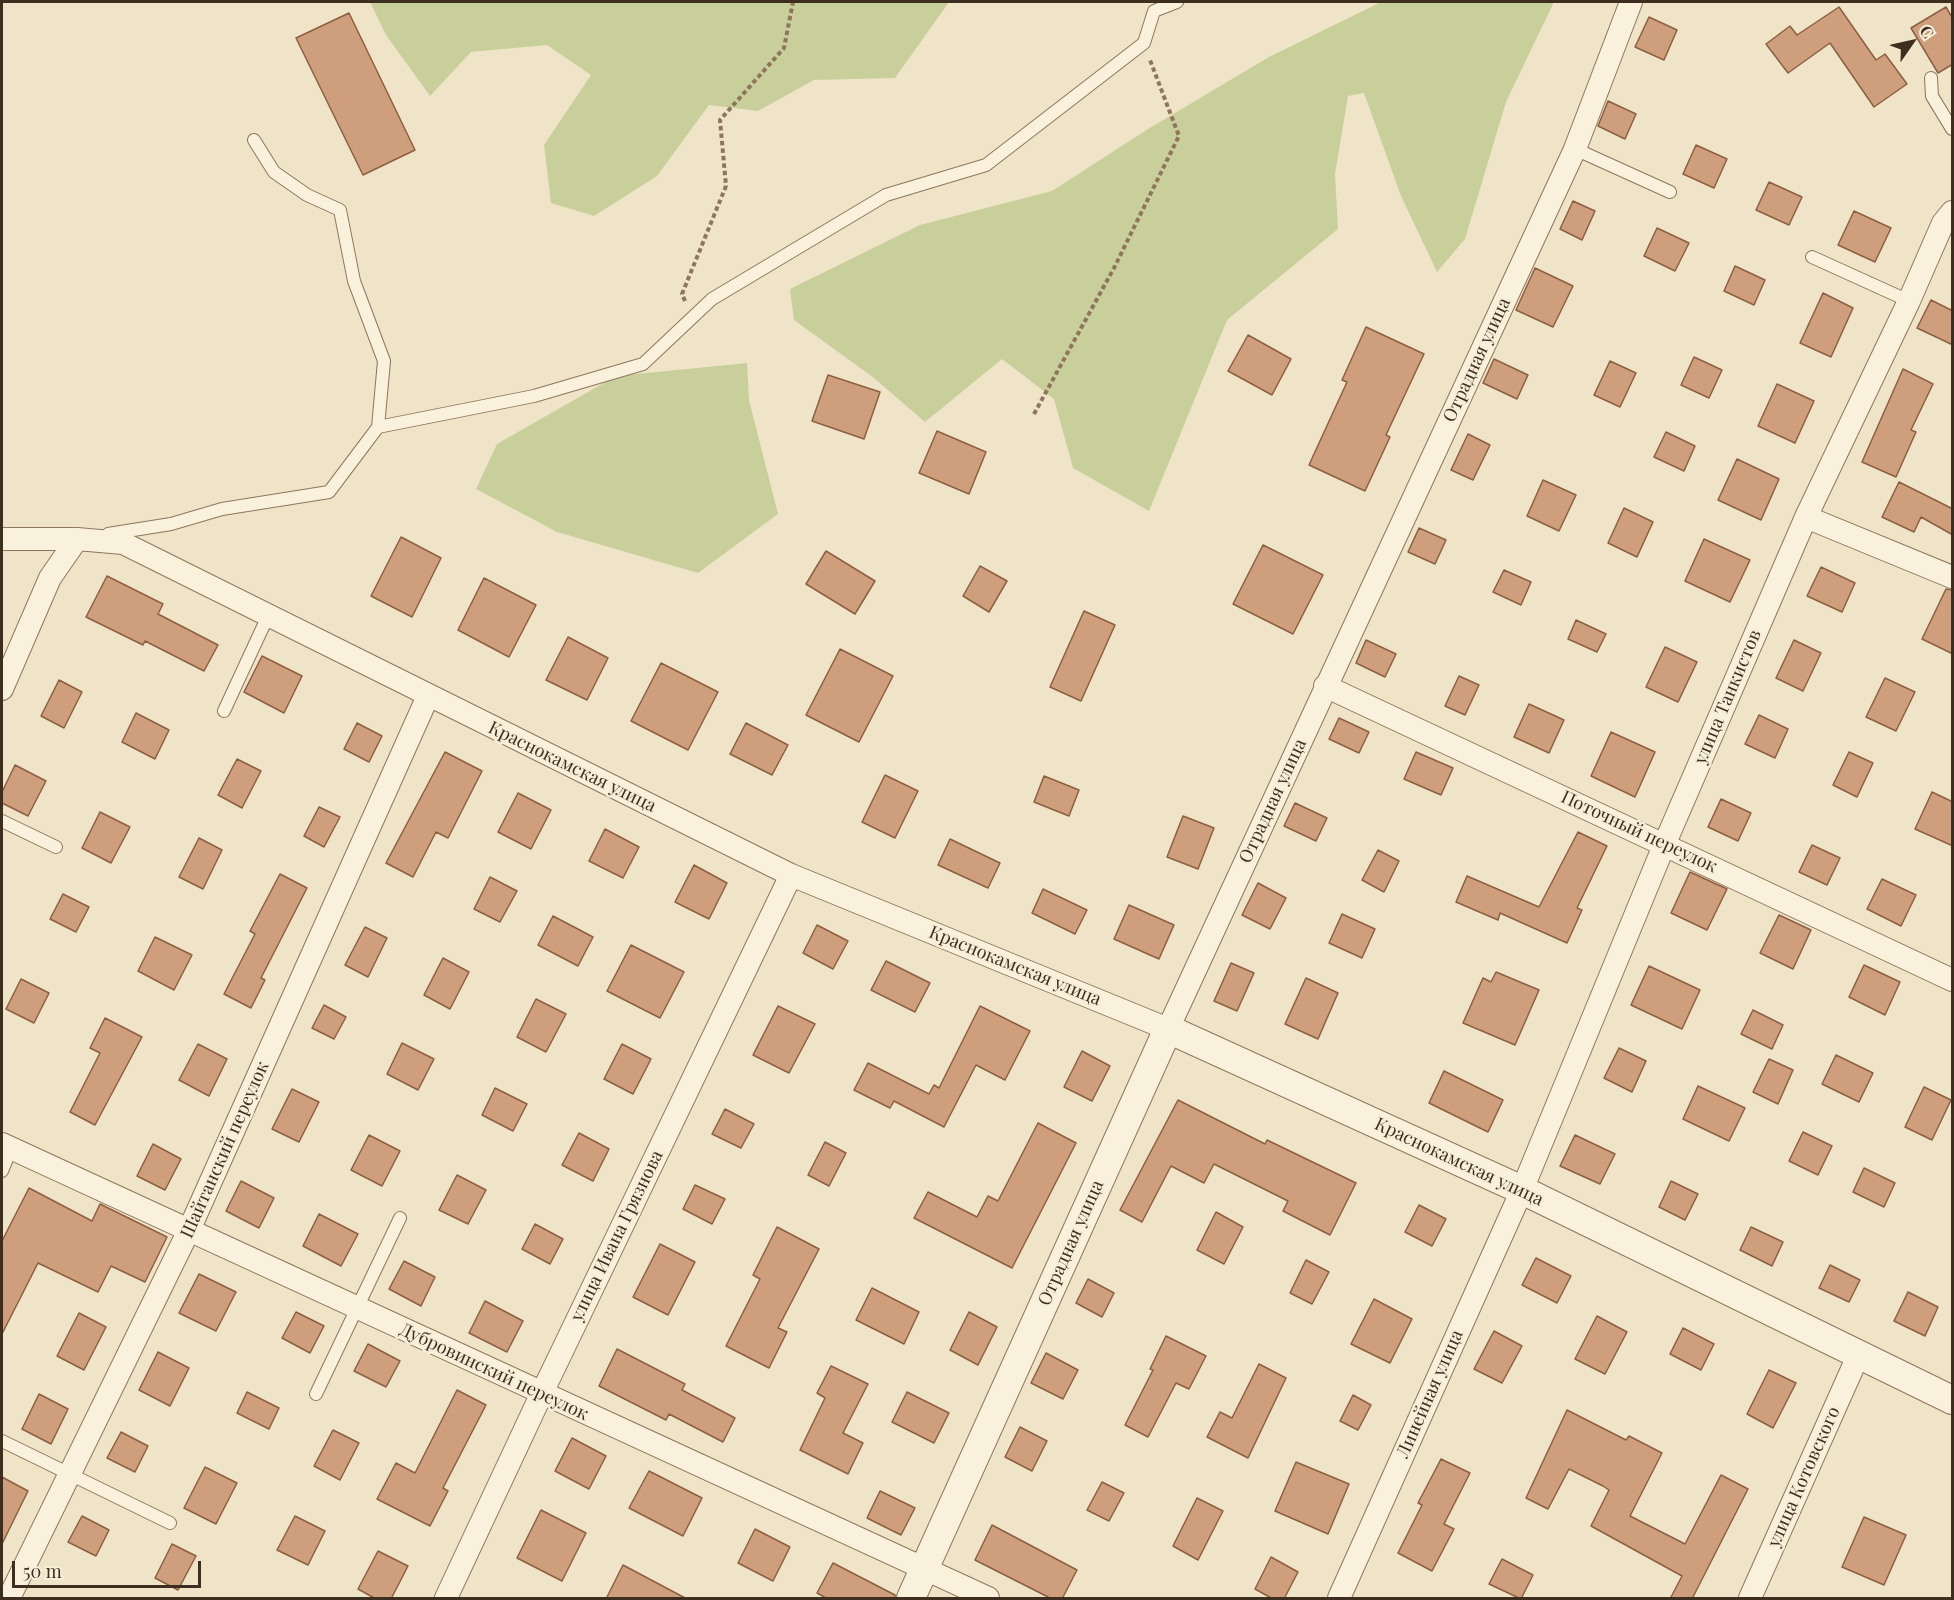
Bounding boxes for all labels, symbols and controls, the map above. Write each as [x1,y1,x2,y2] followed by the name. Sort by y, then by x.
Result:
[1882,12,1942,72] north arrow
[1915,21,1939,42] text: С
[1439,294,1515,426] street label: Отрадная улица
[1690,627,1766,767] street label: улица Танкистов
[485,717,659,817] street label: Краснокамская улица
[1235,735,1311,867] street label: Отрадная улица
[1557,786,1721,878] street label: Поточный переулок
[926,922,1104,1010] street label: Краснокамская улица
[176,1058,274,1242] street label: Шайтанский переулок
[1371,1113,1547,1211] street label: Краснокамская улица
[566,1147,668,1325] street label: улица Ивана Грязнова
[1034,1177,1108,1309] street label: Отрадная улица
[396,1319,592,1425] street label: Дубровинский переулок
[1392,1327,1468,1461] street label: Линейная улица
[1763,1403,1845,1551] street label: улица Котовского
[15,1549,204,1587] scale bar
[23,1559,62,1583] text: 50 m

